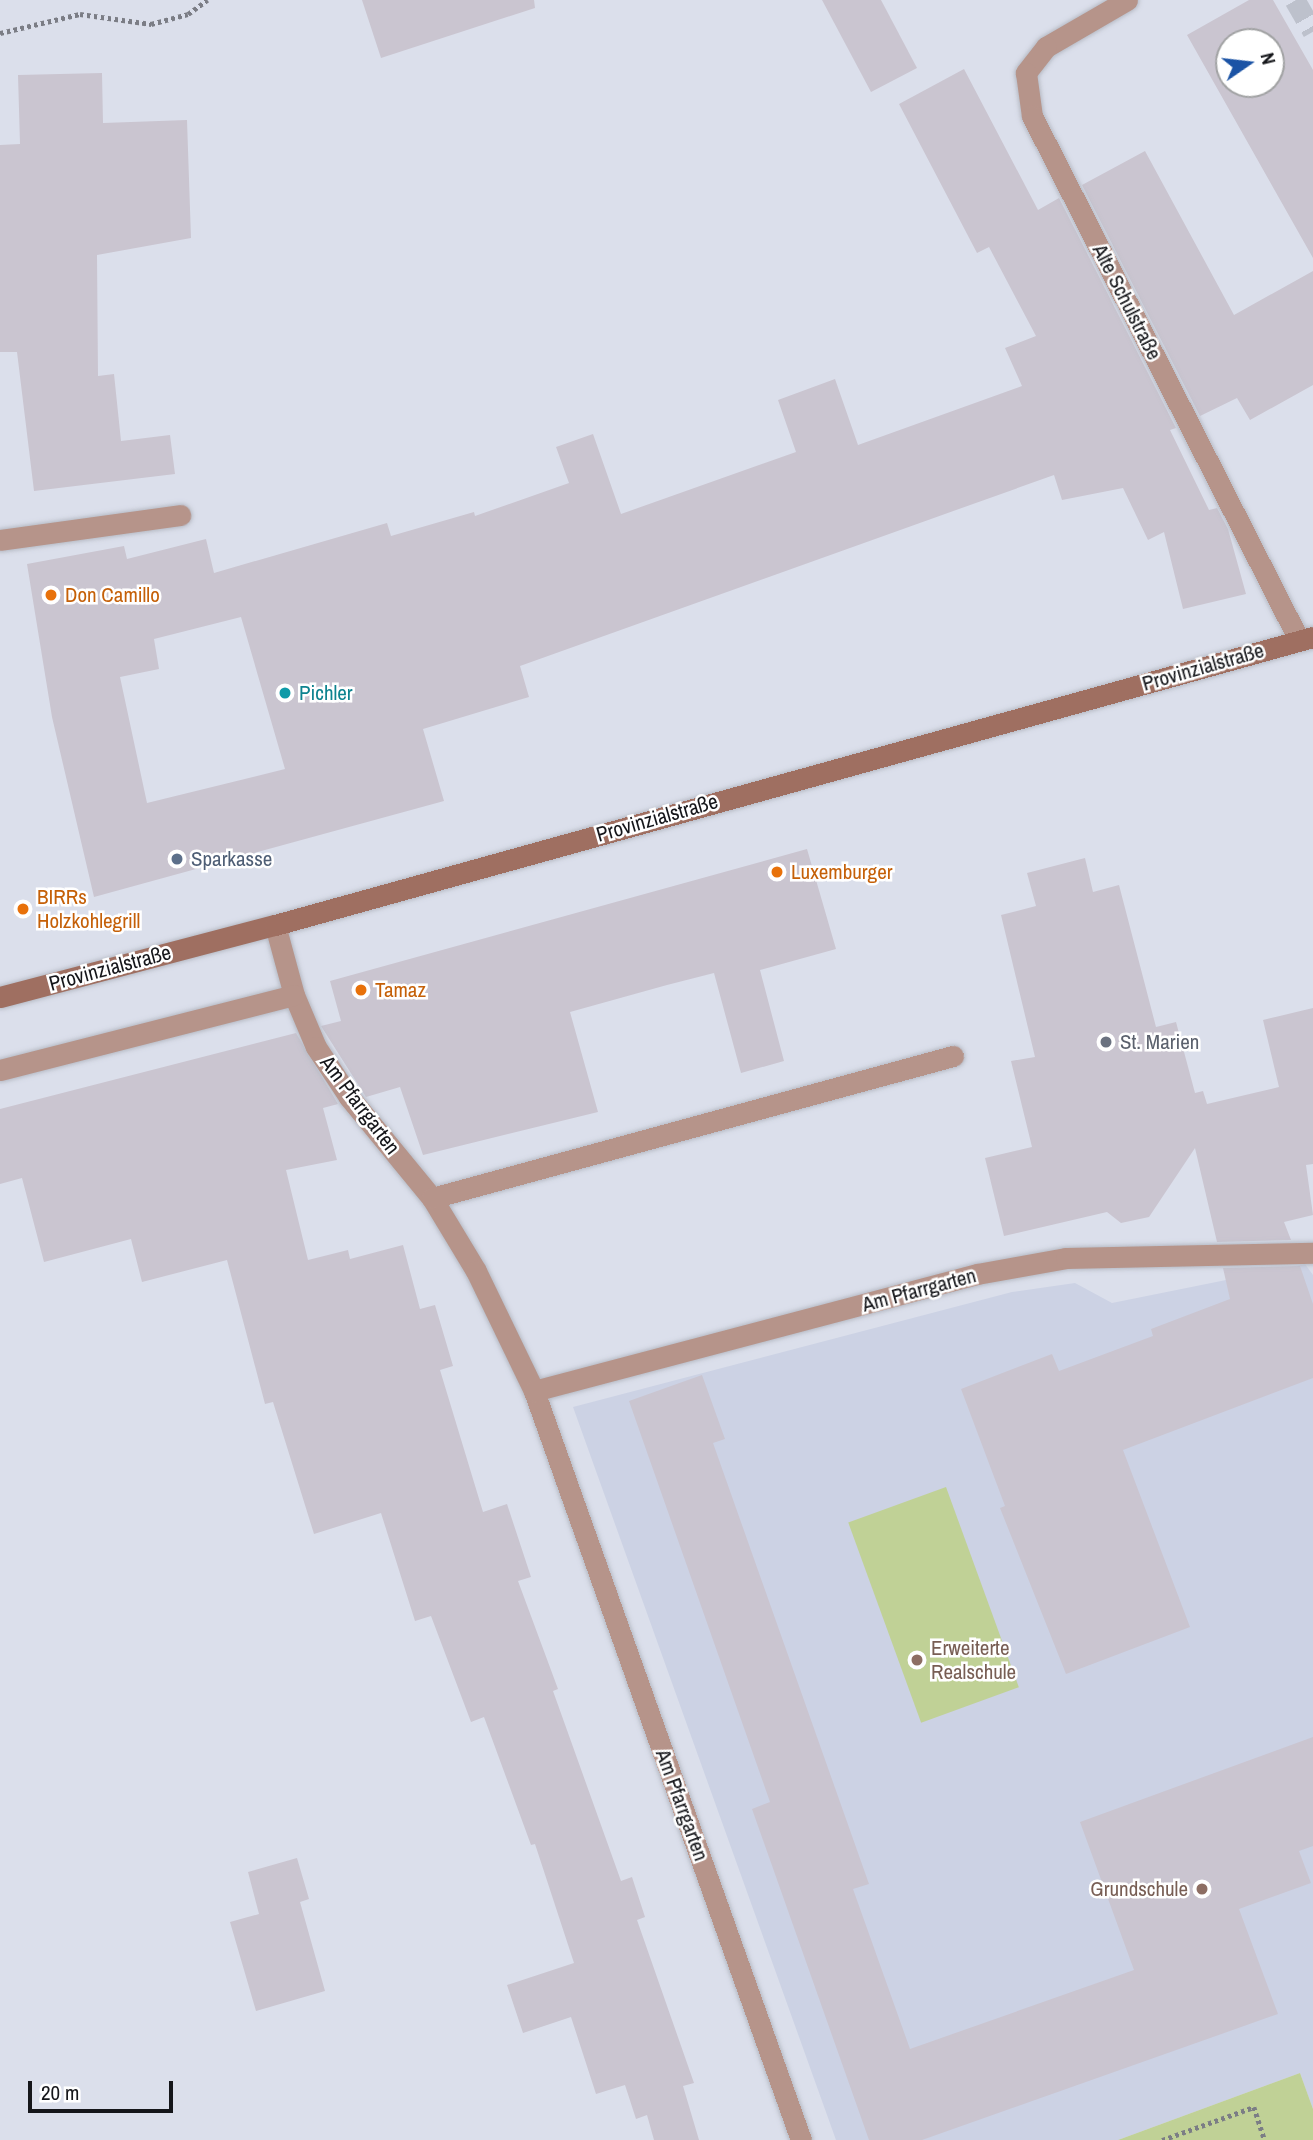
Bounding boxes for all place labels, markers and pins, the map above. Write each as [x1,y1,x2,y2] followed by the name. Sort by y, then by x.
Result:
[65,582,160,608] place label: Don Camillo
[43,587,59,603] marker: Don Camillo
[299,680,353,706] place label: Pichler
[277,685,293,701] marker: Pichler
[191,846,272,872] place label: Sparkasse
[169,851,185,867] marker: Sparkasse
[791,859,892,885] place label: Luxemburger
[769,864,785,880] marker: Luxemburger
[37,884,140,934] place label: BIRRs Holzkohlegrill
[15,901,31,917] marker: BIRRs Holzkohlegrill
[375,977,426,1003] place label: Tamaz
[353,982,369,998] marker: Tamaz
[1120,1029,1199,1055] place label: St. Marien
[1098,1034,1114,1050] marker: St. Marien
[931,1635,1016,1685] place label: Erweiterte Realschule
[909,1652,925,1668] marker: Erweiterte Realschule
[1090,1876,1188,1902] place label: Grundschule
[1194,1881,1210,1897] marker: Grundschule

